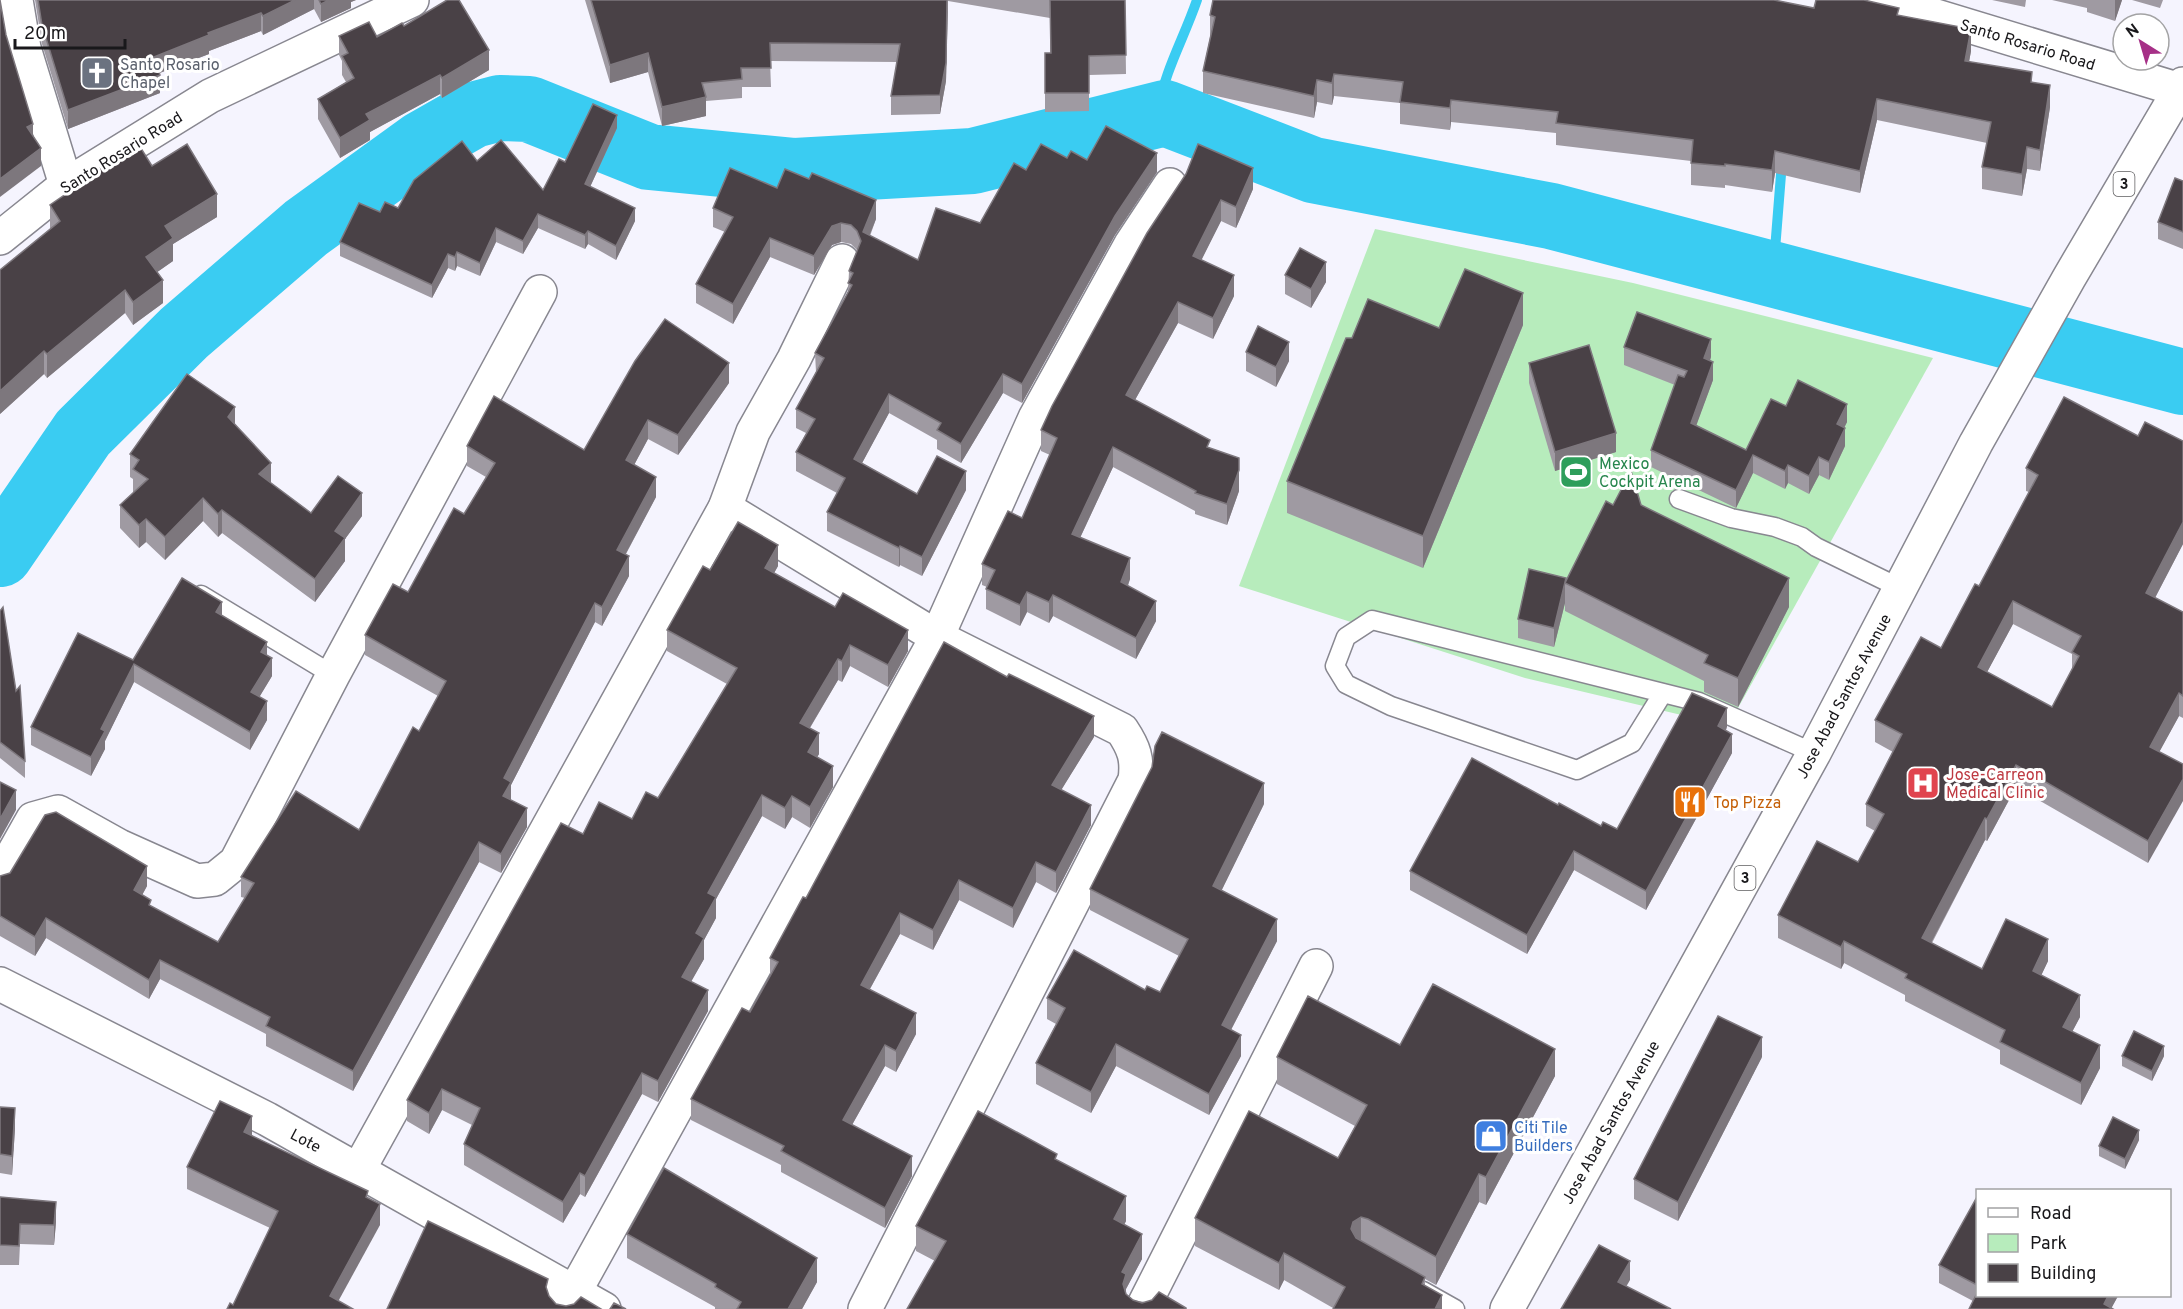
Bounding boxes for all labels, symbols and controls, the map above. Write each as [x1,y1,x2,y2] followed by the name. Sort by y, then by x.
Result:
[15,12,124,50] scale bar
[2111,12,2171,72] north arrow
[1957,16,2098,76] street label: Santo Rosario Road
[2123,20,2144,43] text: N
[24,23,66,46] text: 20 m
[79,55,115,91] church icon: Santo Rosario Chapel
[120,56,220,94] place label: Santo Rosario Chapel
[57,108,187,199] street label: Santo Rosario Road
[2114,172,2134,196] road number: 3
[1558,454,1594,490] sports icon: Mexico Cockpit Arena
[1599,455,1700,493] place label: Mexico Cockpit Arena
[1793,611,1897,783] street label: Jose Abad Santos Avenue
[1905,765,1941,801] hospital icon: Jose-Carreon Medical Clinic
[1946,766,2045,804] place label: Jose-Carreon Medical Clinic
[1672,784,1708,820] restaurant icon: Top Pizza
[1713,794,1781,814] place label: Top Pizza
[1734,866,1756,890] road number: 3
[1558,1038,1665,1208] street label: Jose Abad Santos Avenue
[1473,1118,1509,1154] shop icon: Citi Tile Builders
[1514,1119,1573,1157] place label: Citi Tile Builders
[286,1125,324,1158] street label: Lote
[1976,1189,2171,1297] legend
[2030,1203,2072,1226] text: Road
[2030,1233,2067,1256] text: Park
[2030,1263,2096,1286] text: Building

